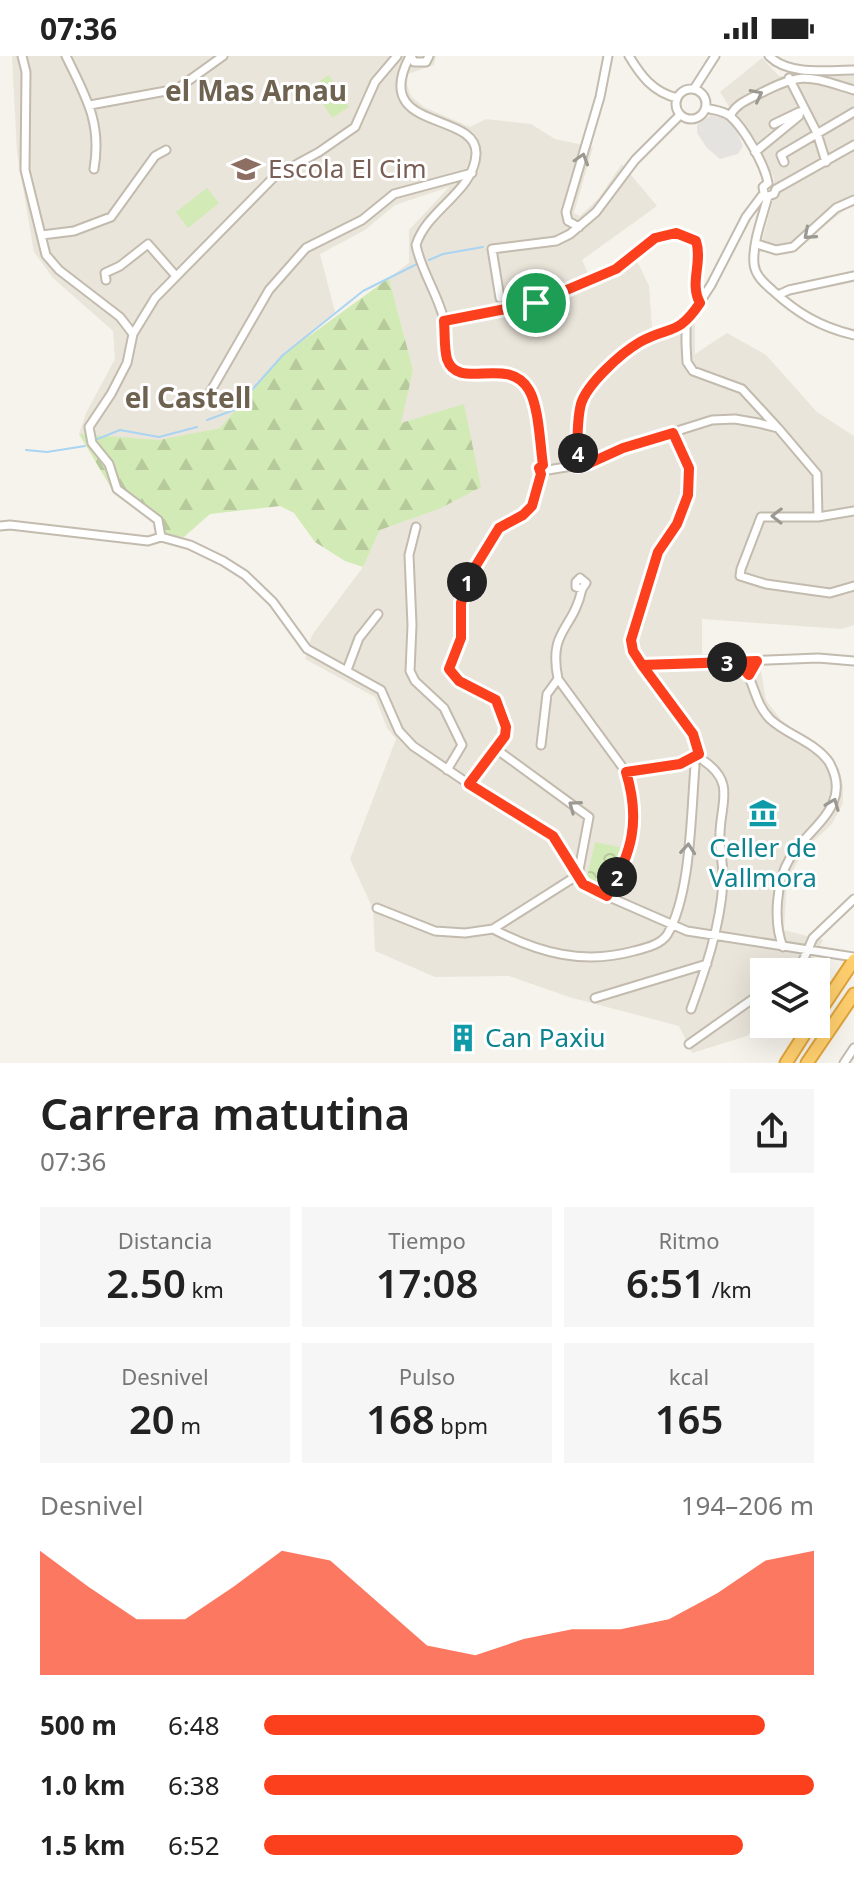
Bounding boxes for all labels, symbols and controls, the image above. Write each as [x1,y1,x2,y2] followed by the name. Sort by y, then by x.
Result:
[40,8,117,49] text: 07:36
[165,71,347,109] district label: el Mas Arnau
[749,89,763,104] one-way arrow
[268,150,427,186] place label: Escola El Cim
[573,153,589,167] one-way arrow
[231,154,261,184] school or university icon: Escola El Cim
[803,224,818,239] one-way arrow
[502,269,570,337] pin
[514,281,558,325] icon: arrive
[125,378,251,416] district label: el Castell
[558,433,598,473] pin: 4
[572,438,584,468] text: 4
[770,507,783,525] one-way arrow
[447,562,487,602] pin: 1
[461,567,473,597] text: 1
[707,642,747,682] pin: 3
[721,647,733,677] text: 3
[748,798,778,828] museum icon: Celler de Vallmora
[823,798,840,812] one-way arrow
[569,801,583,815] one-way arrow
[709,829,817,895] place label: Celler de Vallmora
[679,842,696,855] one-way arrow
[597,857,637,897] pin: 2
[611,862,623,892] text: 2
[750,958,830,1038] map controls
[750,958,830,1038] button: layers
[485,1019,606,1055] place label: Can Paxiu
[448,1023,478,1053] building icon: Can Paxiu
[40,1083,410,1143] text: Carrera matutina
[730,1089,814,1173] button: share
[40,1143,106,1179] text: 07:36
[118,1225,212,1255] text: Distancia
[388,1225,466,1255] text: Tiempo
[658,1225,720,1255] text: Ritmo
[106,1255,186,1310] text: 2.50
[376,1255,478,1310] text: 17:08
[626,1255,706,1310] text: 6:51
[186,1274,224,1304] text: km
[706,1274,752,1304] text: /km
[121,1361,209,1391] text: Desnivel
[399,1361,455,1391] text: Pulso
[669,1361,709,1391] text: kcal
[129,1391,175,1446] text: 20
[366,1391,435,1446] text: 168
[655,1391,723,1446] text: 165
[175,1410,201,1440] text: m
[435,1410,488,1440] text: bpm
[40,1487,143,1523] text: Desnivel
[681,1487,814,1523] text: 194–206 m
[40,1707,117,1743] text: 500 m
[168,1707,220,1743] text: 6:48
[40,1767,125,1803] text: 1.0 km
[168,1767,220,1803] text: 6:38
[40,1827,125,1863] text: 1.5 km
[168,1827,220,1863] text: 6:52

